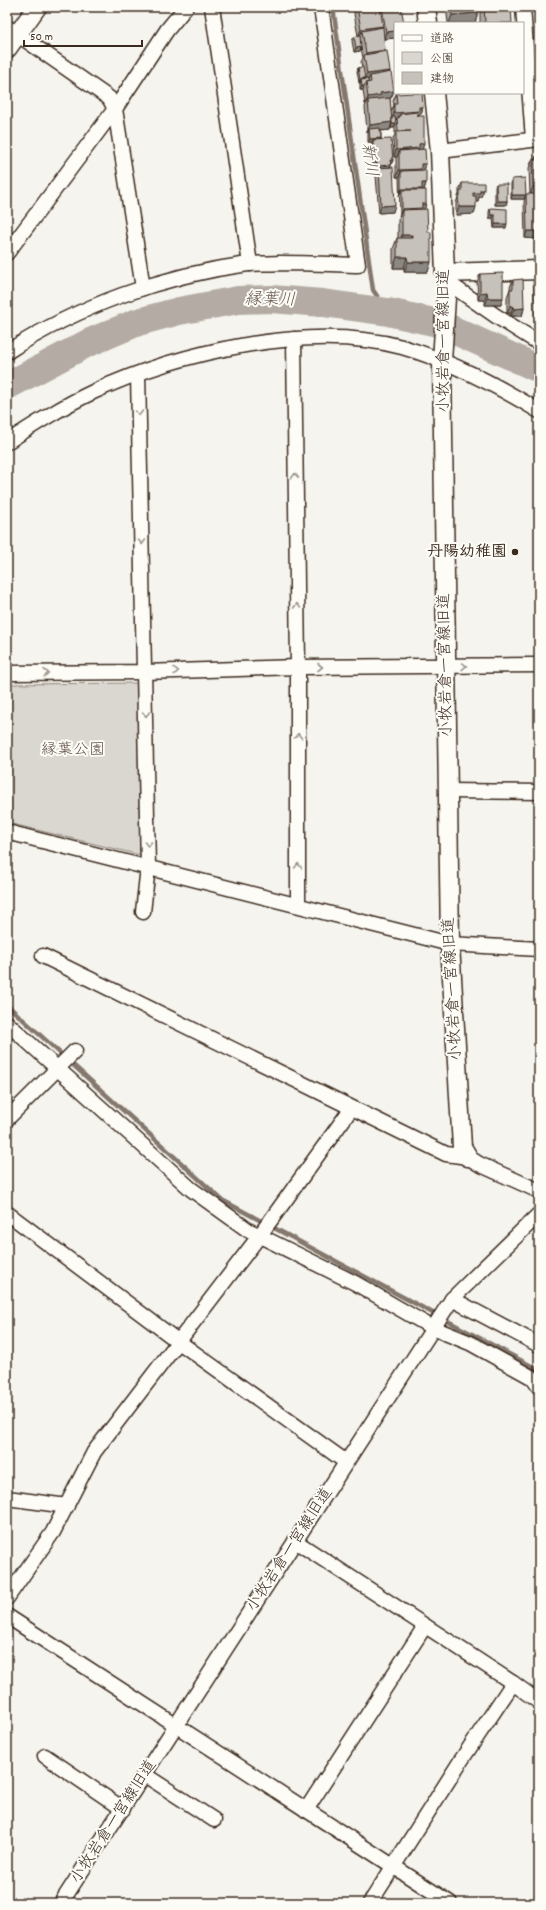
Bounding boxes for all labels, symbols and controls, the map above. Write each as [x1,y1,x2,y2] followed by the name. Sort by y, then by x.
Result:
[24,22,142,48] scale bar
[394,22,524,94] legend
[30,29,53,46] text: 50 m
[430,31,454,48] text: 道路
[430,51,454,68] text: 公園
[430,71,454,88] text: 建物
[354,141,382,179] water label: 新川
[433,269,456,413] street label: 小牧岩倉一宮線旧道
[244,289,296,313] water label: 縁葉川
[135,410,143,416] one-way arrow
[291,473,299,479] one-way arrow
[138,539,146,545] one-way arrow
[427,541,507,564] place label: 丹陽幼稚園
[510,547,520,557] marker: 丹陽幼稚園
[433,593,459,737] street label: 小牧岩倉一宮線旧道
[293,603,301,609] one-way arrow
[461,662,467,670] one-way arrow
[317,663,323,671] one-way arrow
[173,666,179,675] one-way arrow
[43,668,49,677] one-way arrow
[142,711,150,717] one-way arrow
[294,733,302,739] one-way arrow
[41,739,105,762] park label: 縁葉公園
[143,841,152,847] one-way arrow
[294,863,302,869] one-way arrow
[438,916,468,1062] street label: 小牧岩倉一宮線旧道
[241,1483,339,1617] street label: 小牧岩倉一宮線旧道
[65,1755,163,1889] street label: 小牧岩倉一宮線旧道

